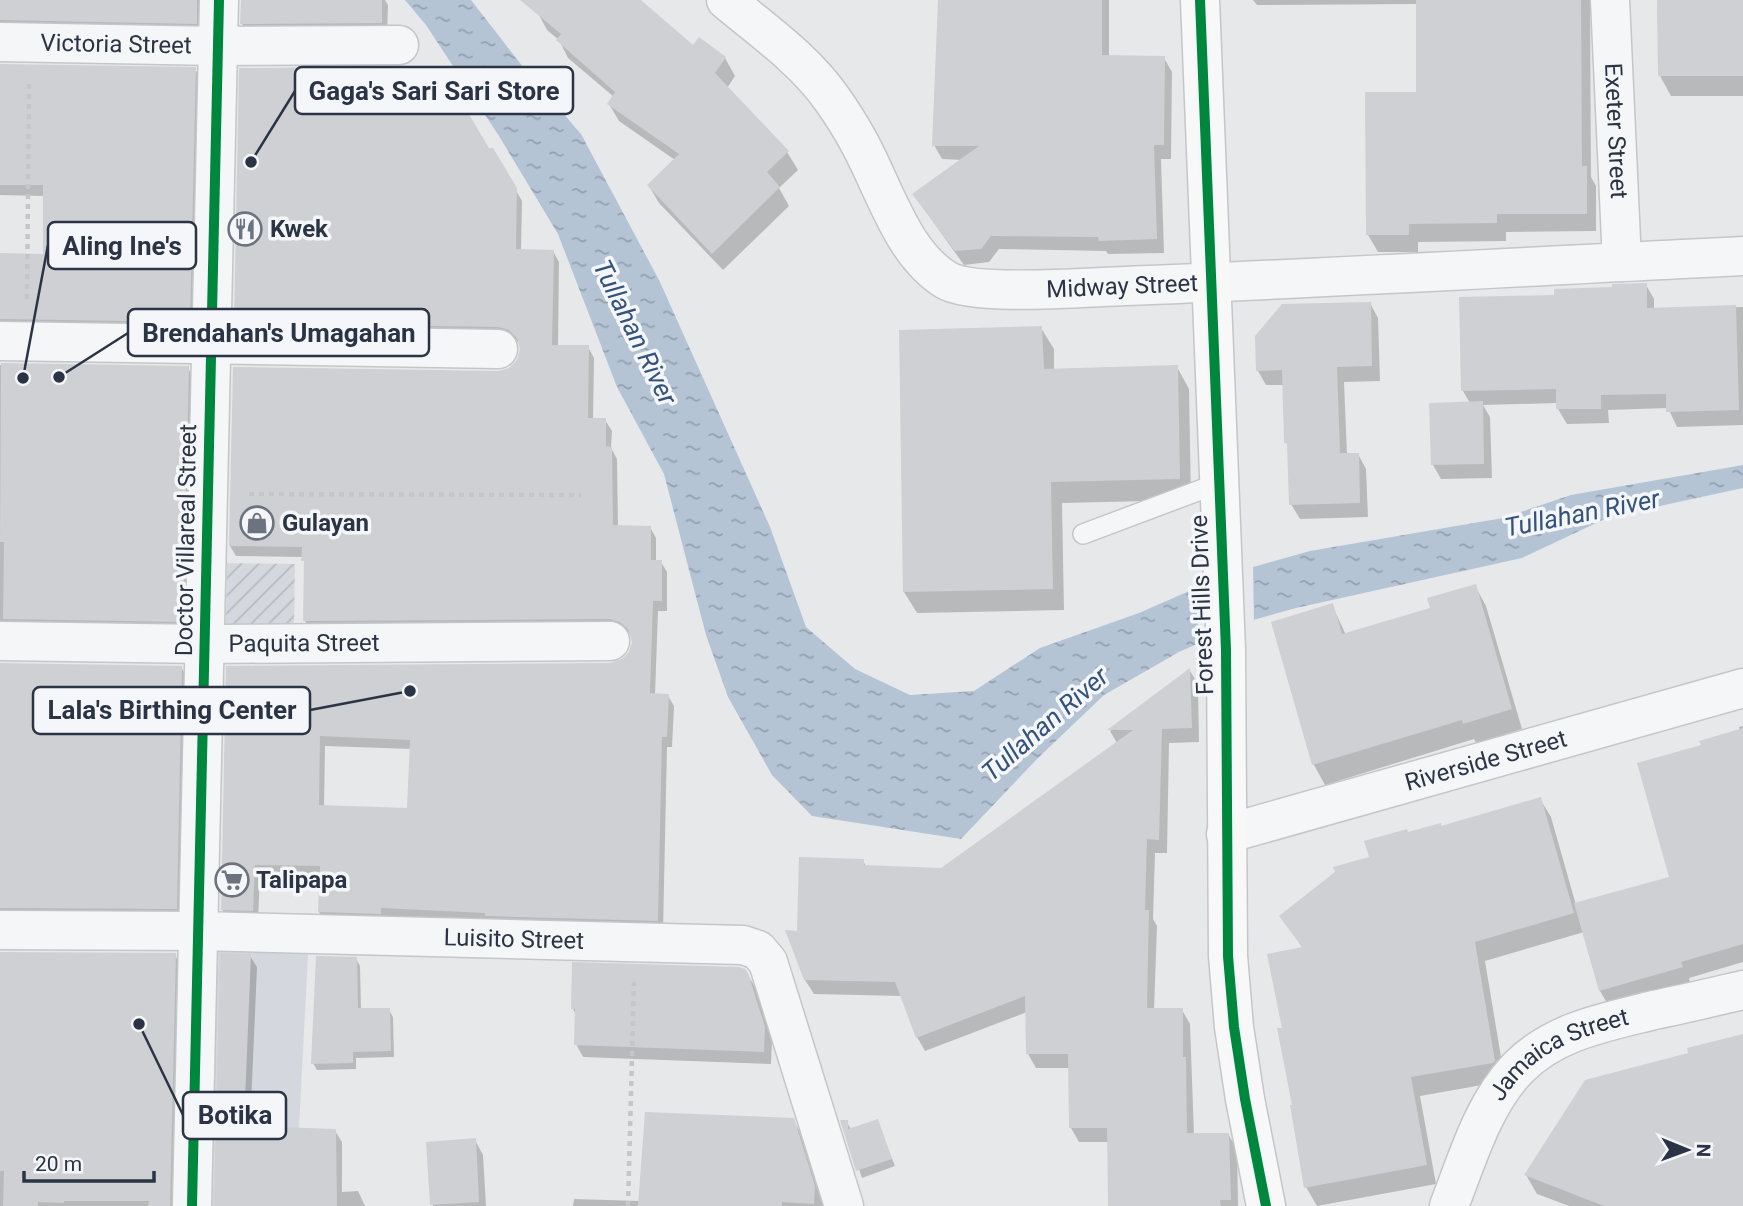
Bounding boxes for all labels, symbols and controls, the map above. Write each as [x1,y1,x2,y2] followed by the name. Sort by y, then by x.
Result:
[40,29,192,60] street label: Victoria Street
[1599,62,1633,200] street label: Exeter Street
[295,67,573,114] callout: Gaga's Sari Sari Store
[309,76,559,106] text: Gaga's Sari Sari Store
[226,210,264,248] restaurant icon: Kwek
[270,215,329,243] place label: Kwek
[48,222,196,269] callout: Aling Ine's
[62,231,182,261] text: Aling Ine's
[587,255,684,411] water label: Tullahan River
[1046,269,1199,303] street label: Midway Street
[128,309,429,356] callout: Brendahan's Umagahan
[142,318,416,348] text: Brendahan's Umagahan
[170,424,202,656] street label: Doctor Villareal Street
[1502,483,1663,543] water label: Tullahan River
[238,504,276,542] shop icon: Gulayan
[282,509,369,537] place label: Gulayan
[1185,514,1219,696] street label: Forest Hills Drive
[228,629,380,658] street label: Paquita Street
[976,660,1115,787] water label: Tullahan River
[33,687,310,734] callout: Lala's Birthing Center
[48,695,297,725] text: Lala's Birthing Center
[1402,724,1570,797] street label: Riverside Street
[213,861,251,899] supermarket icon: Talipapa
[256,866,348,894] place label: Talipapa
[443,923,585,955] street label: Luisito Street
[1483,1003,1632,1106] street label: Jamaica Street
[183,1092,286,1139] callout: Botika
[198,1100,272,1130] text: Botika
[1652,1115,1722,1185] north arrow
[24,1140,154,1184] scale bar
[1692,1143,1715,1157] text: N
[35,1152,82,1176] text: 20 m

